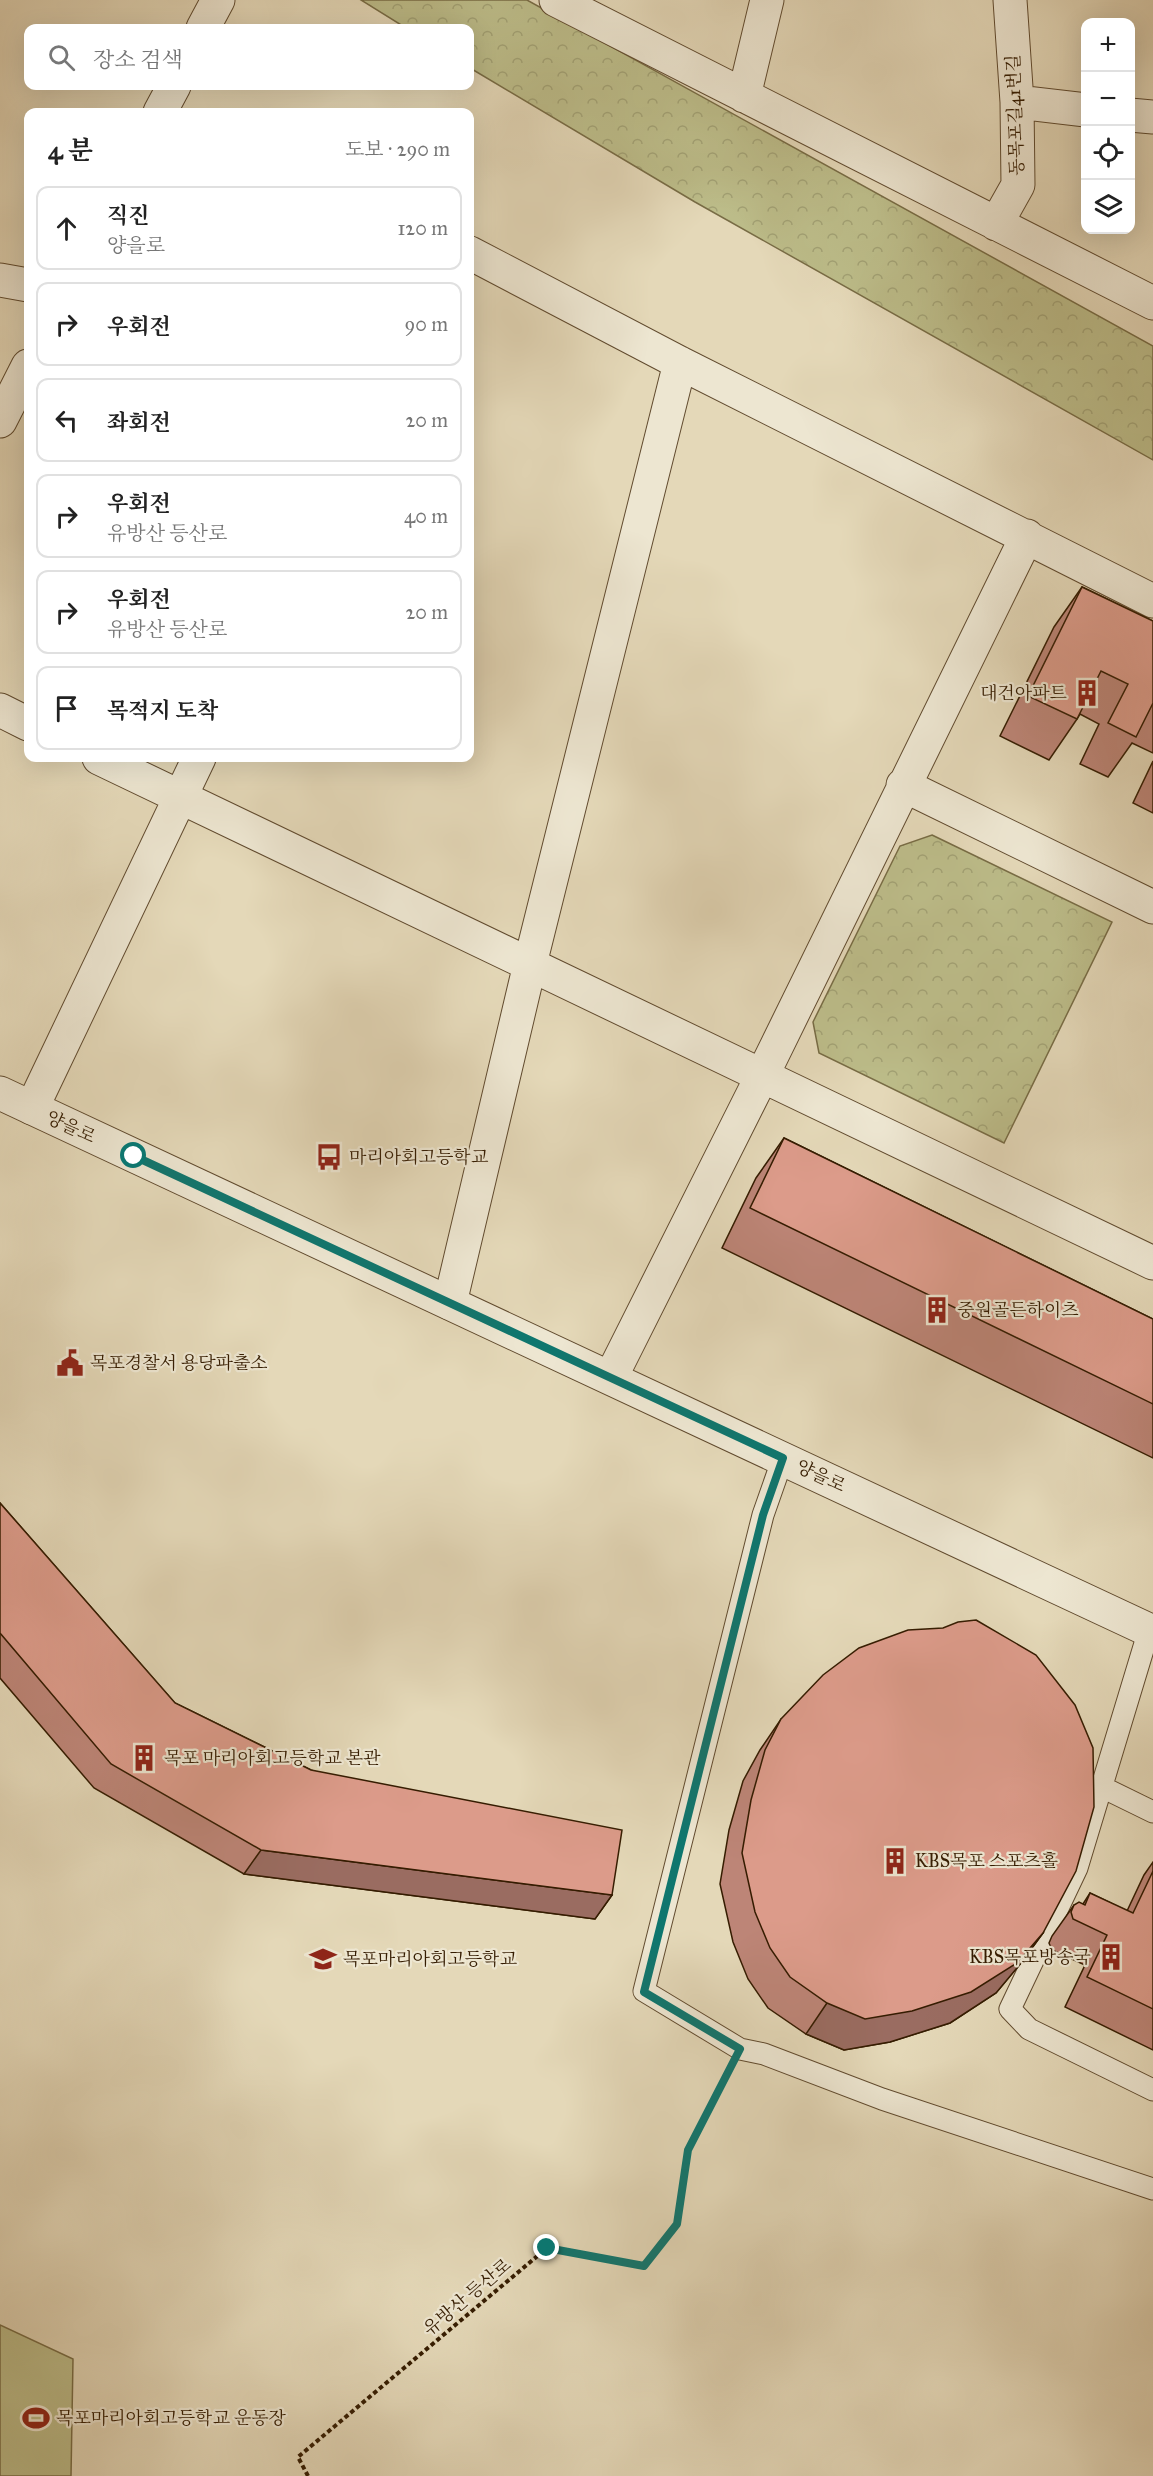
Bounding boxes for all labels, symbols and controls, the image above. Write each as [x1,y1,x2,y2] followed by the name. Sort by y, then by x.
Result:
[1081,18,1135,234] map controls
[1081,18,1135,72] button: +
[24,24,474,90] search box
[45,41,78,74] icon: search
[93,46,183,73] text: 장소 검색
[1002,54,1028,176] street label: 동목포길41번길
[1081,72,1135,126] button: −
[1081,126,1135,180] button: locate
[48,134,93,166] text: 4 분
[345,137,450,161] text: 도보 · 290 m
[1081,180,1135,234] button: layers
[107,202,150,229] text: 직진
[50,212,83,245] icon: ahead
[397,216,448,240] text: 120 m
[107,233,165,257] text: 양을로
[50,308,83,341] icon: right
[405,312,448,336] text: 90 m
[107,313,171,340] text: 우회전
[50,404,83,437] icon: left
[405,408,448,432] text: 20 m
[107,409,171,436] text: 좌회전
[107,490,171,517] text: 우회전
[50,500,83,533] icon: right
[404,504,448,528] text: 40 m
[107,521,227,545] text: 유방산 등산로
[107,586,171,613] text: 우회전
[50,596,83,629] icon: right
[405,600,448,624] text: 20 m
[107,617,227,641] text: 유방산 등산로
[1072,678,1102,708] building icon: 대건아파트
[980,682,1068,704] place label: 대건아파트
[50,692,83,725] icon: arrive
[107,697,218,724] text: 목적지 도착
[43,1106,99,1148] street label: 양을로
[120,1142,146,1168] route start
[314,1142,344,1172] bus stop icon: 마리아회고등학교
[349,1146,489,1168] place label: 마리아회고등학교
[922,1295,952,1325] building icon: 중원골든하이츠
[957,1299,1079,1321] place label: 중원골든하이츠
[55,1348,85,1378] public building icon: 목포경찰서 용당파출소
[90,1352,268,1374] place label: 목포경찰서 용당파출소
[793,1455,849,1497] street label: 양을로
[129,1743,159,1773] building icon: 목포 마리아회고등학교 본관
[164,1747,381,1769] place label: 목포 마리아회고등학교 본관
[880,1846,910,1876] building icon: KBS목포 스포츠홀
[915,1850,1058,1872] place label: KBS목포 스포츠홀
[1096,1942,1126,1972] building icon: KBS목포방송국
[308,1944,338,1974] school or university icon: 목포마리아회고등학교
[969,1946,1091,1968] place label: KBS목포방송국
[343,1948,517,1970] place label: 목포마리아회고등학교
[533,2234,559,2260] route end
[418,2254,516,2340] street label: 유방산 등산로
[21,2403,51,2433] sports icon: 목포마리아회고등학교 운동장
[56,2407,287,2429] place label: 목포마리아회고등학교 운동장

